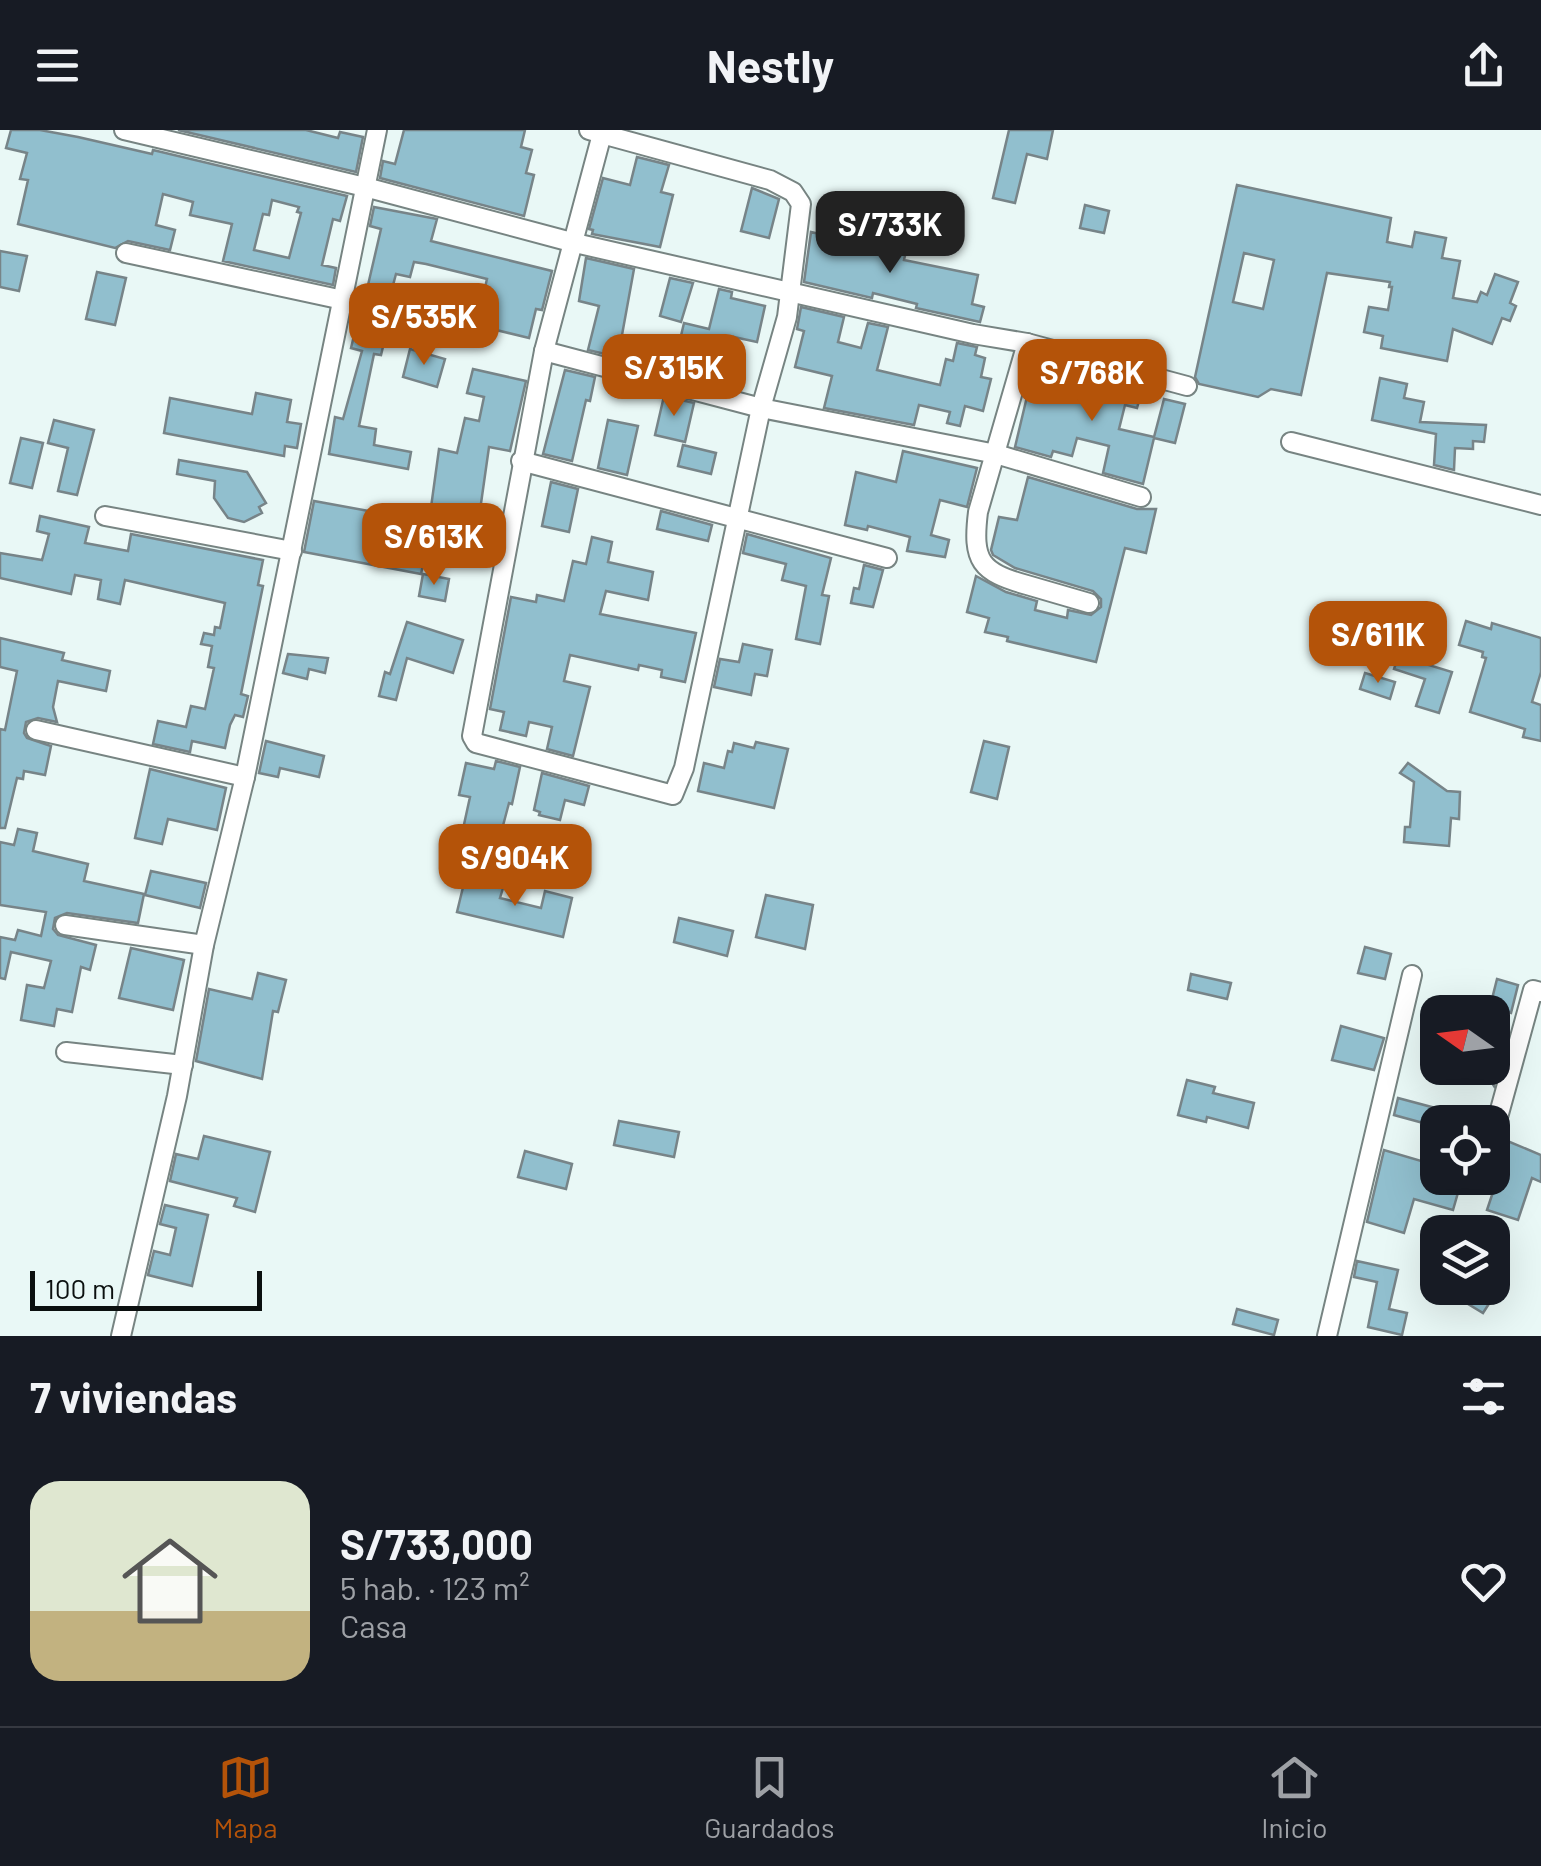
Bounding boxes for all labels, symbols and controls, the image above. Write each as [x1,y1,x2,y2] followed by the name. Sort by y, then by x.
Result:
[30,38,85,93] icon: menu
[707,38,834,92] text: Nestly
[1456,38,1511,93] icon: share
[809,191,971,276] pin: S/733K
[838,204,942,242] text: S/733K
[343,283,505,368] pin: S/535K
[371,296,477,334] text: S/535K
[593,334,755,419] pin: S/315K
[1011,339,1173,424] pin: S/768K
[624,347,724,385] text: S/315K
[1040,352,1144,390] text: S/768K
[353,503,515,588] pin: S/613K
[384,516,484,554] text: S/613K
[1297,601,1459,686] pin: S/611K
[1331,614,1425,652] text: S/611K
[434,824,596,909] pin: S/904K
[461,837,569,875] text: S/904K
[1420,995,1510,1085] north arrow
[1420,995,1510,1305] map controls
[1420,1105,1510,1195] button: locate
[1420,1215,1510,1305] button: layers
[30,1266,262,1310] scale bar
[45,1271,115,1305] text: 100 m
[1456,1369,1511,1424] icon: filters
[30,1371,237,1421] text: 7 viviendas
[340,1518,533,1568] text: S/733,000
[110,1521,230,1641] icon: home
[1456,1554,1511,1609] icon: heart
[340,1568,530,1606] text: 5 hab. · 123 m²
[340,1606,407,1644] text: Casa
[213,1750,277,1844] tab: Mapa
[704,1750,834,1844] tab: Guardados
[1261,1750,1328,1844] tab: Inicio

